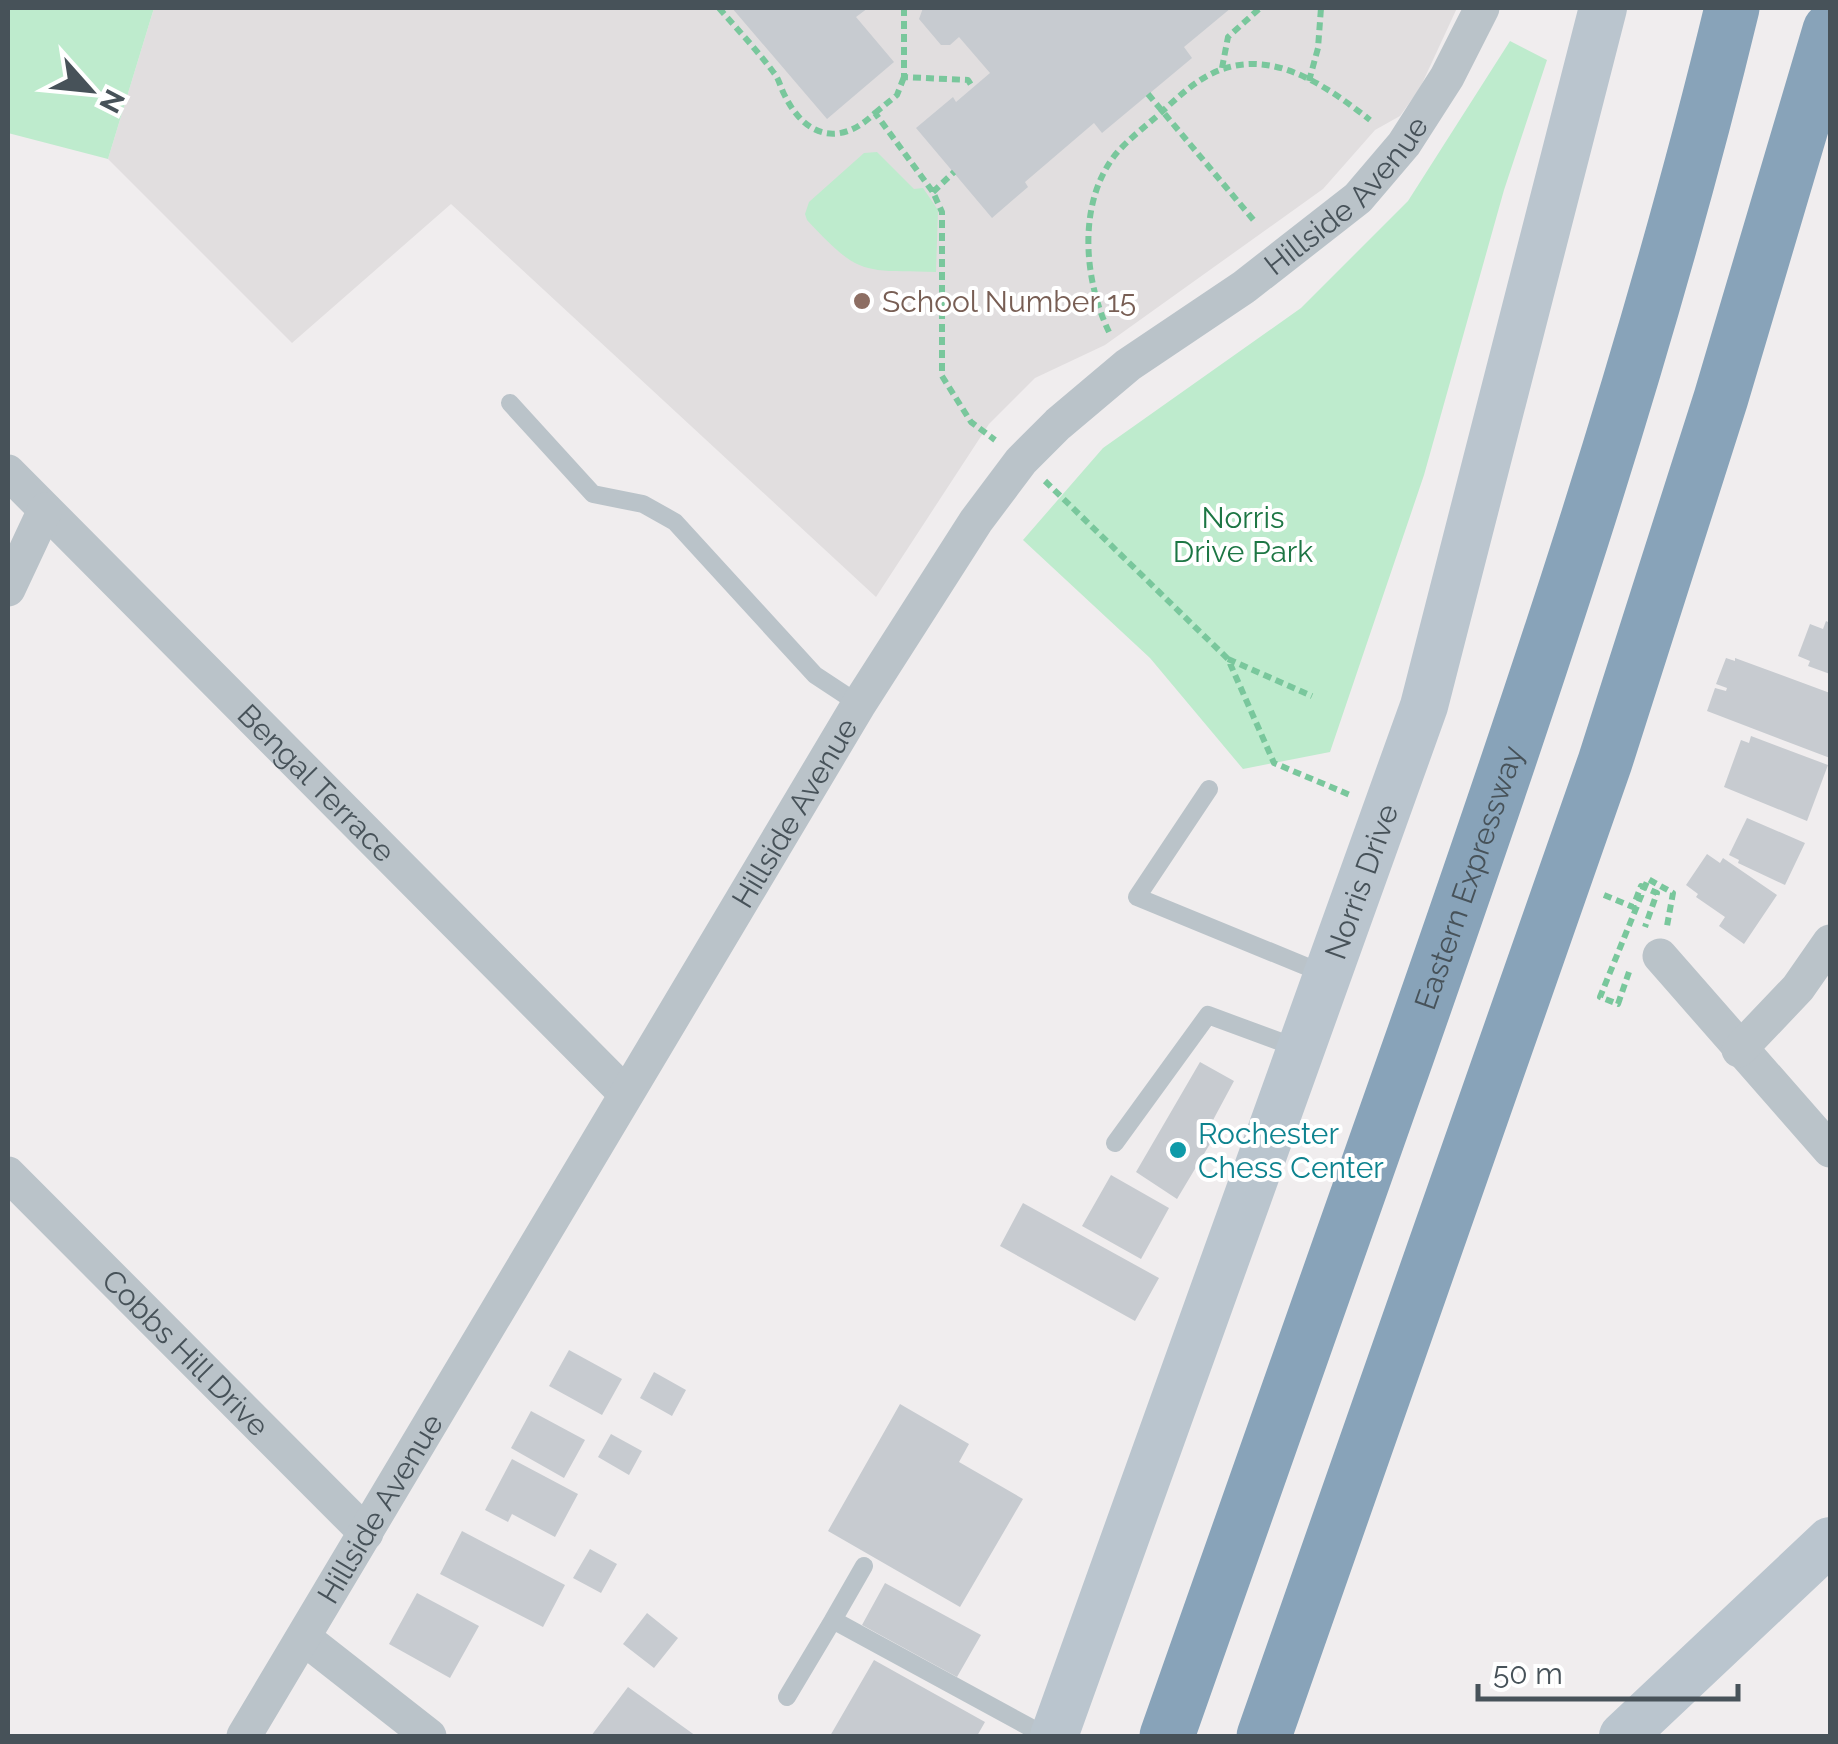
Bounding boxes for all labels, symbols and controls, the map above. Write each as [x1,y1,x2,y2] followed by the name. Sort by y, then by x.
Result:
[40,40,140,140] north arrow
[92,84,131,118] text: N
[1257,110,1435,282] street label: Hillside Avenue
[882,284,1136,319] place label: School Number 15
[851,290,873,312] marker: School Number 15
[1173,500,1313,569] park label: Norris Drive Park
[231,697,402,869] street label: Bengal Terrace
[724,711,864,914] street label: Hillside Avenue
[1407,741,1530,1014] street label: Eastern Expressway
[1317,799,1405,964] street label: Norris Drive
[1198,1116,1384,1185] place label: Rochester Chess Center
[1167,1139,1189,1161] marker: Rochester Chess Center
[96,1262,276,1443] street label: Cobbs Hill Drive
[310,1407,450,1609] street label: Hillside Avenue
[1478,1639,1738,1701] scale bar
[1493,1656,1563,1691] text: 50 m

